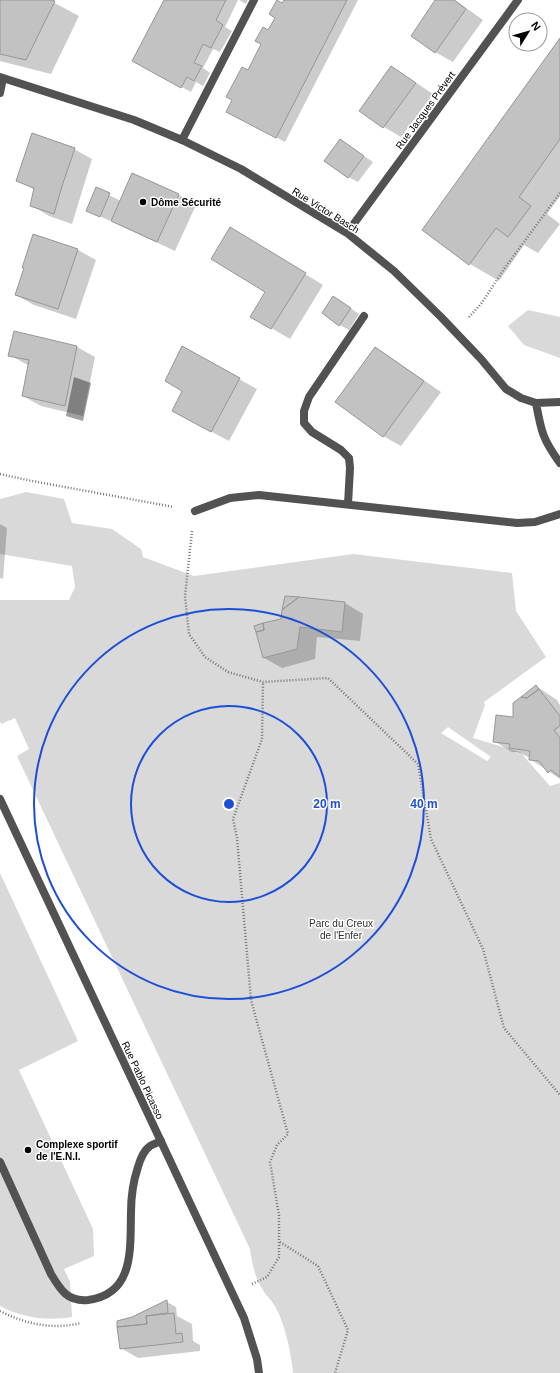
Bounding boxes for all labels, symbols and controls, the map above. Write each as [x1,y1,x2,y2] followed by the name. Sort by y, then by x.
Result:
[508,12,548,52] north arrow
[529,19,543,33] text: N
[394,69,457,151] street label: Rue Jacques Prévert
[290,185,361,236] street label: Rue Victor Basch
[138,197,148,207] marker: Dôme Sécurité
[151,197,221,208] place label: Dôme Sécurité
[222,797,236,811] centre of rings
[313,797,341,811] text: 20 m
[410,797,438,811] text: 40 m
[309,918,373,941] park label: Parc du Creux de l'Enfer
[120,1040,166,1121] street label: Rue Pablo Picasso
[36,1139,118,1162] place label: Complexe sportif de l'E.N.I.
[23,1145,33,1155] marker: Complexe sportif de l'E.N.I.

